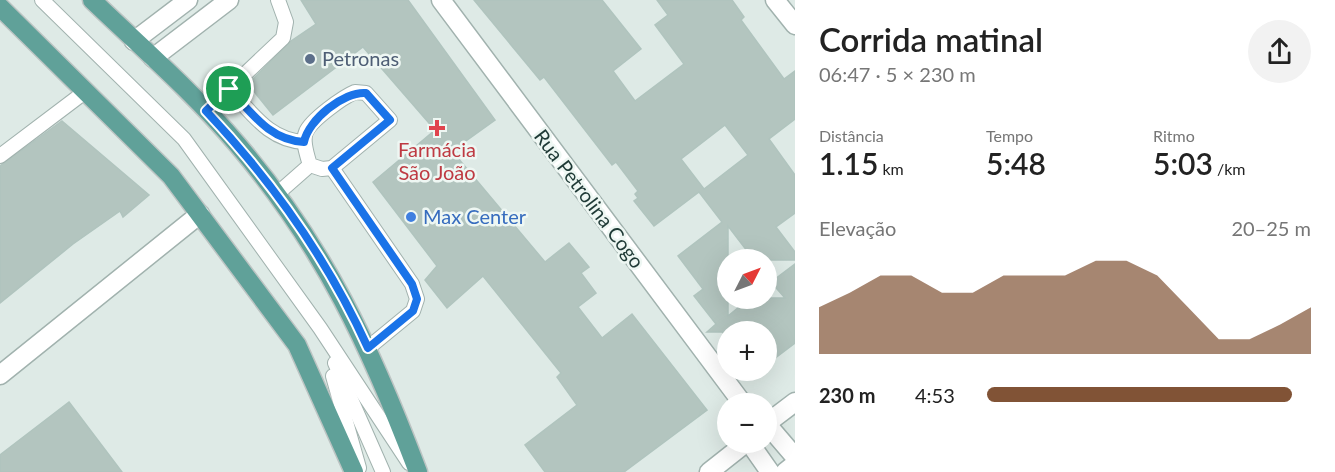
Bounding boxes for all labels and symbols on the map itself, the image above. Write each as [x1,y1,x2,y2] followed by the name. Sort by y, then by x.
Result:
[322,46,399,70] place label: Petronas
[303,52,317,66] marker: Petronas
[203,63,254,114] pin
[430,121,444,135] marker: Farmácia São João
[530,124,650,272] street label: Rua Petrolina Cogo
[398,137,476,184] place label: Farmácia São João
[423,204,527,228] place label: Max Center
[404,210,418,224] marker: Max Center
[717,249,777,309] north arrow

